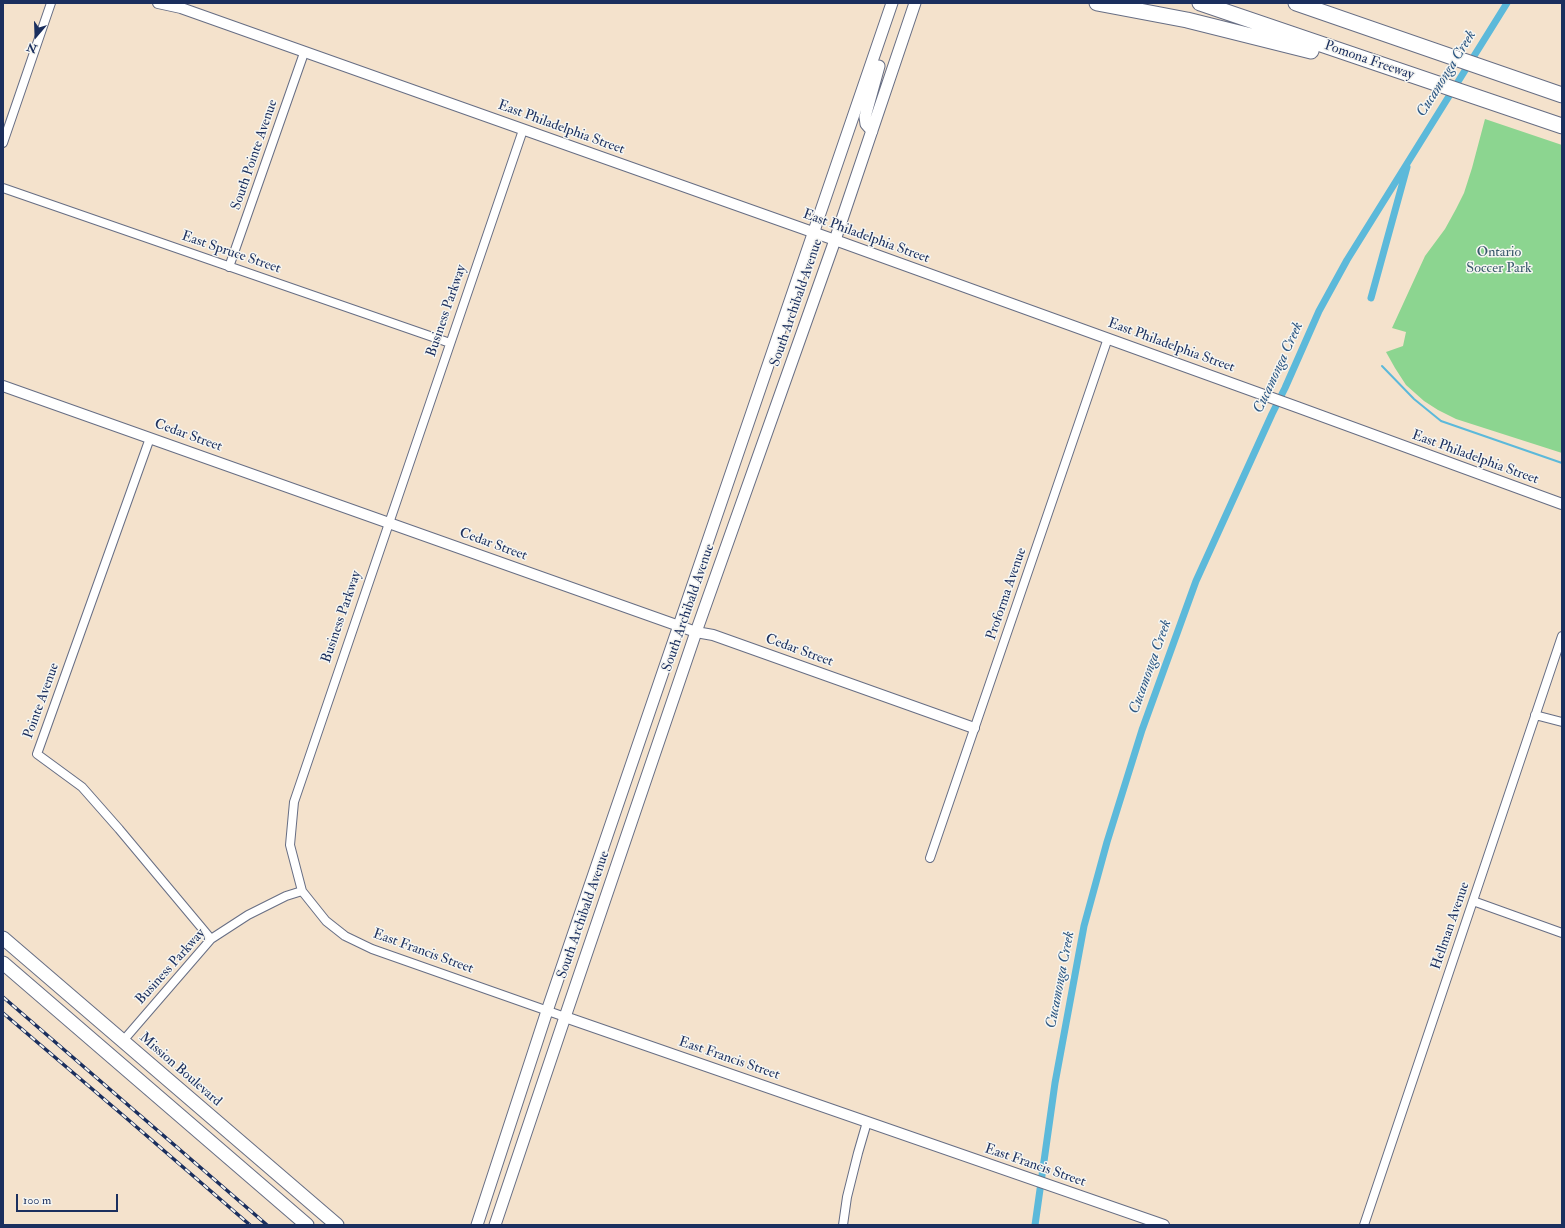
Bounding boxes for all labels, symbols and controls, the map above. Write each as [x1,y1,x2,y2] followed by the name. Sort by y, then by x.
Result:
[16,16,56,56] north arrow
[1413,27,1481,121] water label: Cucamonga Creek
[1322,38,1416,84] street label: Pomona Freeway
[25,40,39,56] text: N
[495,97,627,159] street label: East Philadelphia Street
[228,98,282,212] street label: South Pointe Avenue
[800,206,932,268] street label: East Philadelphia Street
[179,228,283,278] street label: East Spruce Street
[767,237,827,369] street label: South Archibald Avenue
[1466,245,1532,278] park label: Ontario Soccer Park
[423,263,471,359] street label: Business Parkway
[1105,315,1237,377] street label: East Philadelphia Street
[1250,320,1308,416] water label: Cucamonga Creek
[152,416,224,456] street label: Cedar Street
[1409,427,1541,489] street label: East Philadelphia Street
[457,525,529,565] street label: Cedar Street
[659,542,719,674] street label: South Archibald Avenue
[983,546,1031,642] street label: Proforma Avenue
[318,569,366,665] street label: Business Parkway
[1126,618,1176,716] water label: Cucamonga Creek
[763,631,835,671] street label: Cedar Street
[21,661,63,741] street label: Pointe Avenue
[554,849,614,981] street label: South Archibald Avenue
[1428,880,1474,972] street label: Hellman Avenue
[133,926,209,1008] street label: Business Parkway
[371,926,475,978] street label: East Francis Street
[1043,930,1079,1030] water label: Cucamonga Creek
[135,1030,225,1110] street label: Mission Boulevard
[676,1034,782,1084] street label: East Francis Street
[982,1141,1088,1191] street label: East Francis Street
[18,1186,120,1212] scale bar
[23,1193,51,1208] text: 100 m

